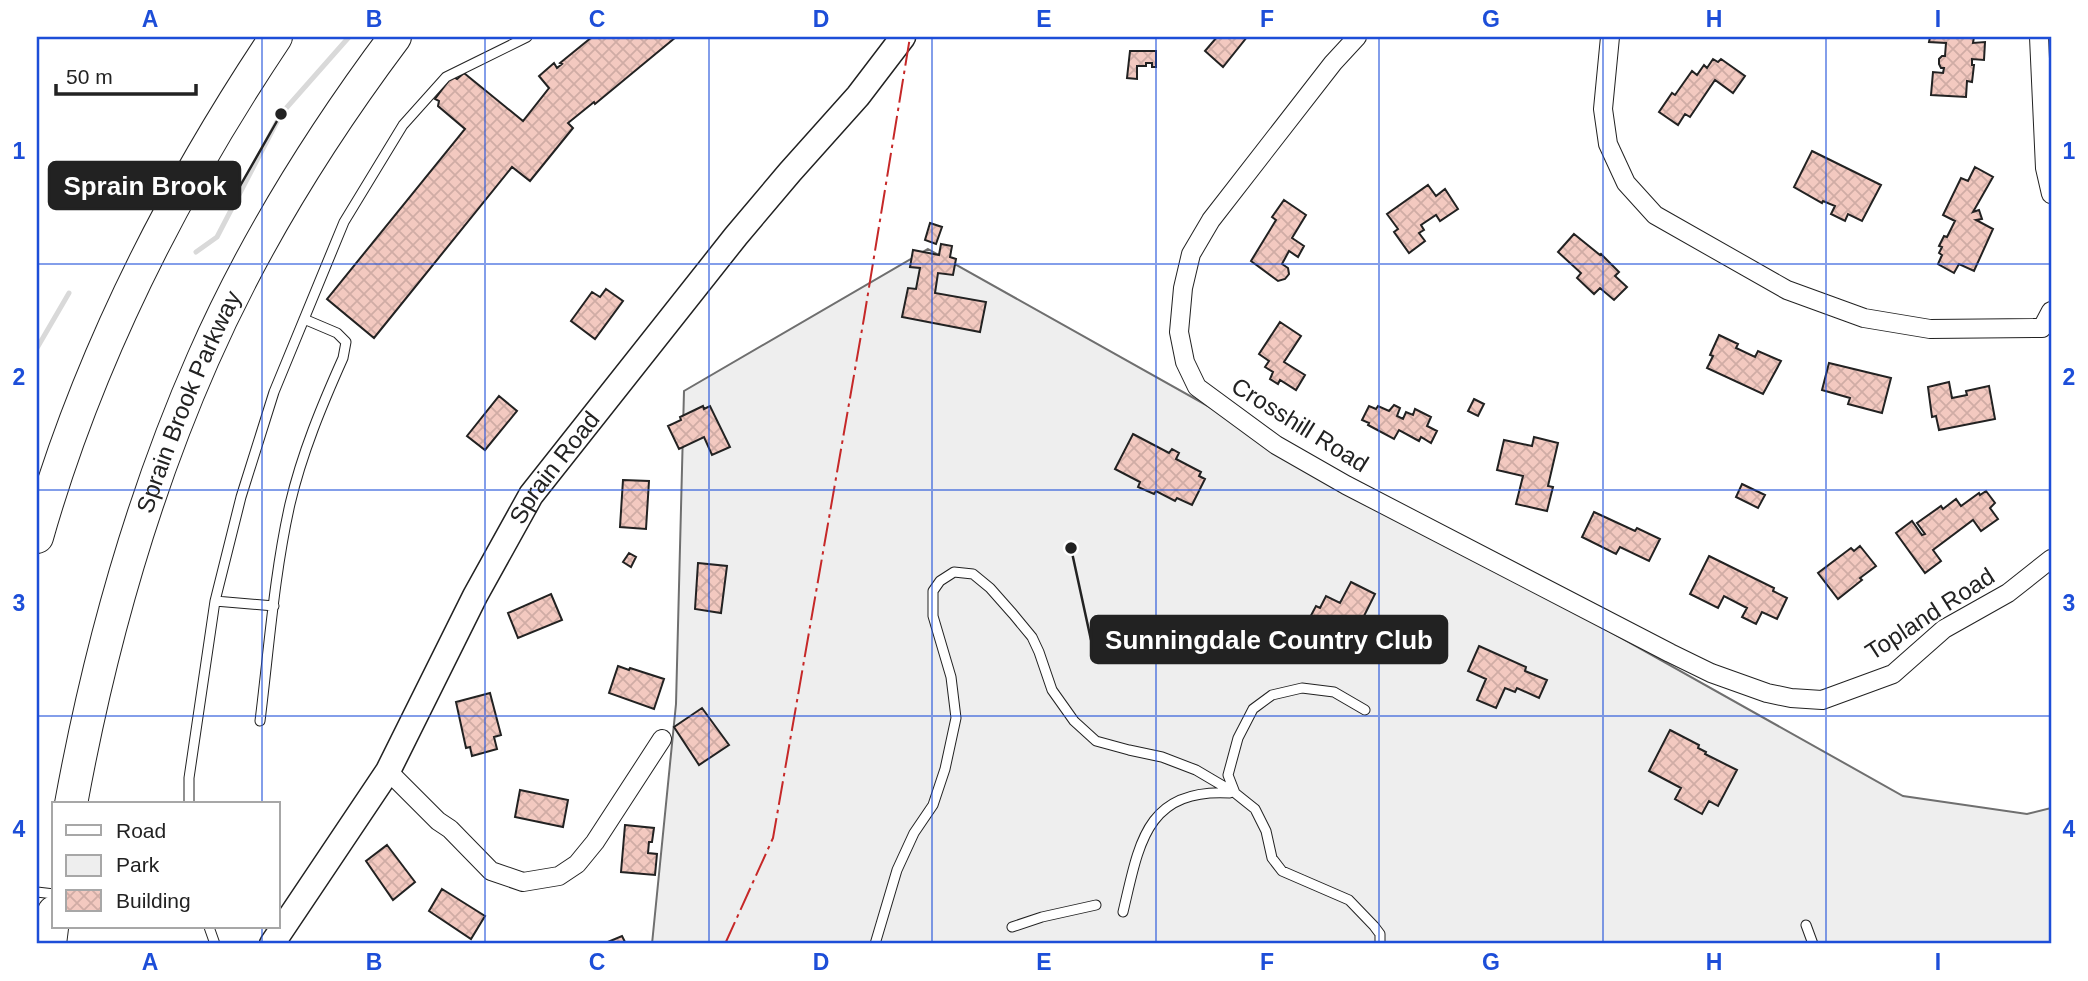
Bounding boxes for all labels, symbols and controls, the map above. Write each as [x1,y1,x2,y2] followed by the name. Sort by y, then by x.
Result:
[142,6,158,32] text: A
[366,6,382,32] text: B
[589,6,605,32] text: C
[813,6,829,32] text: D
[1036,6,1052,32] text: E
[1260,6,1274,32] text: F
[1482,6,1500,32] text: G
[1706,6,1722,32] text: H
[1935,6,1941,32] text: I
[56,52,196,96] scale bar
[66,65,113,88] text: 50 m
[13,138,26,164] text: 1
[2063,138,2076,164] text: 1
[49,162,240,209] callout: Sprain Brook
[63,171,227,201] text: Sprain Brook
[131,286,246,516] street label: Sprain Brook Parkway
[13,364,25,390] text: 2
[2063,364,2075,390] text: 2
[1227,372,1374,477] street label: Crosshill Road
[504,406,605,528] street label: Sprain Road
[1860,562,1999,665] street label: Topland Road
[13,590,25,616] text: 3
[2063,590,2075,616] text: 3
[1091,616,1447,663] callout: Sunningdale Country Club
[1105,625,1433,655] text: Sunningdale Country Club
[52,802,280,928] legend
[13,816,26,842] text: 4
[2063,816,2076,842] text: 4
[116,819,166,842] text: Road
[116,853,160,876] text: Park
[116,889,191,912] text: Building
[142,949,158,975] text: A
[366,949,382,975] text: B
[589,949,605,975] text: C
[813,949,829,975] text: D
[1036,949,1052,975] text: E
[1260,949,1274,975] text: F
[1482,949,1500,975] text: G
[1706,949,1722,975] text: H
[1935,949,1941,975] text: I

